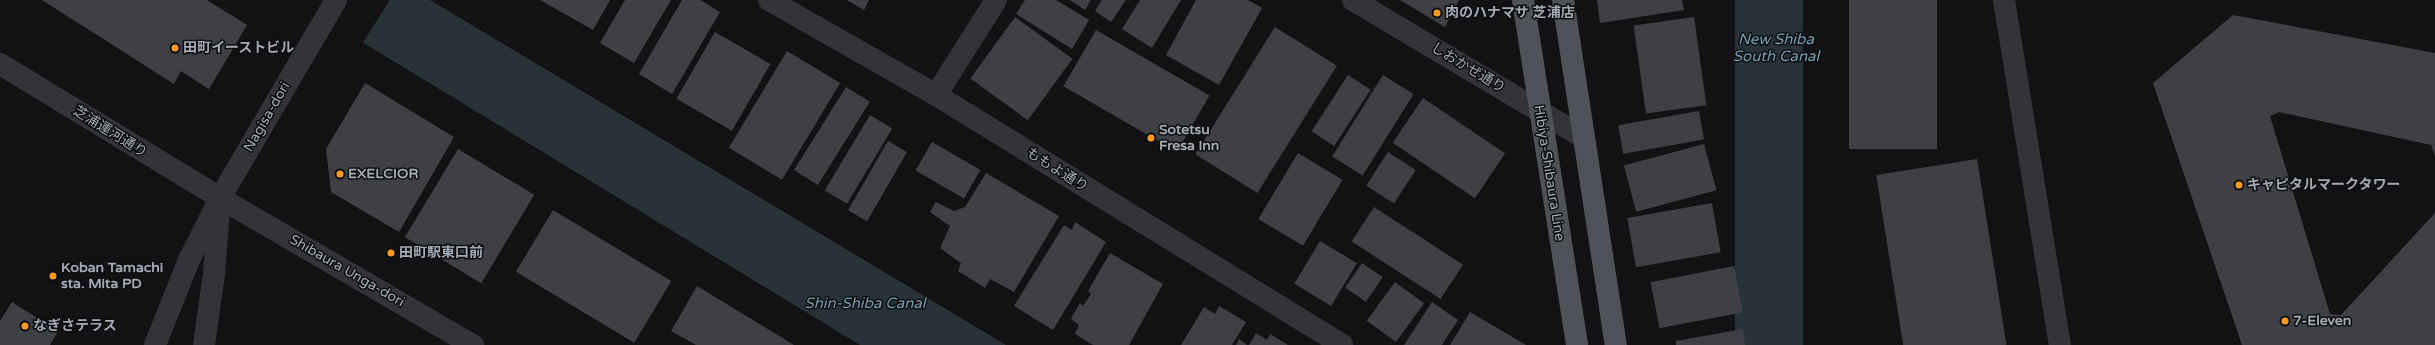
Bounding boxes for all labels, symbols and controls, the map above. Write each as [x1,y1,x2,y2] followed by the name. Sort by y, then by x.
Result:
[1445,5,1575,21] place label: 肉のハナマサ 芝浦店
[1432,8,1442,18] marker: 肉のハナマサ 芝浦店
[1733,30,1819,65] water label: New Shiba South Canal
[1428,39,1508,97] street label: しおかぜ通り
[183,40,295,56] place label: 田町イーストビル
[170,43,180,53] marker: 田町イーストビル
[240,79,294,155] street label: Nagisa-dori
[70,103,150,161] street label: 芝浦運河通り
[1530,104,1568,242] street label: Hibiya-Shibaura Line
[1159,122,1219,154] place label: Sotetsu Fresa Inn
[1146,133,1156,143] marker: Sotetsu Fresa Inn
[1023,144,1091,196] street label: ももよ通り
[348,166,418,182] place label: EXELCIOR
[335,169,345,179] marker: EXELCIOR
[2247,177,2401,193] place label: キャピタルマークタワー
[2234,180,2244,190] marker: キャピタルマークタワー
[286,231,408,311] street label: Shibaura Unga-dori
[399,245,483,261] place label: 田町駅東口前
[386,248,396,258] marker: 田町駅東口前
[61,260,163,292] place label: Koban Tamachi sta. Mita PD
[48,271,58,281] marker: Koban Tamachi sta. Mita PD
[805,295,925,313] water label: Shin-Shiba Canal
[2293,313,2351,329] place label: 7-Eleven
[2280,316,2290,326] marker: 7-Eleven
[33,318,117,334] place label: なぎさテラス
[20,321,30,331] marker: なぎさテラス

